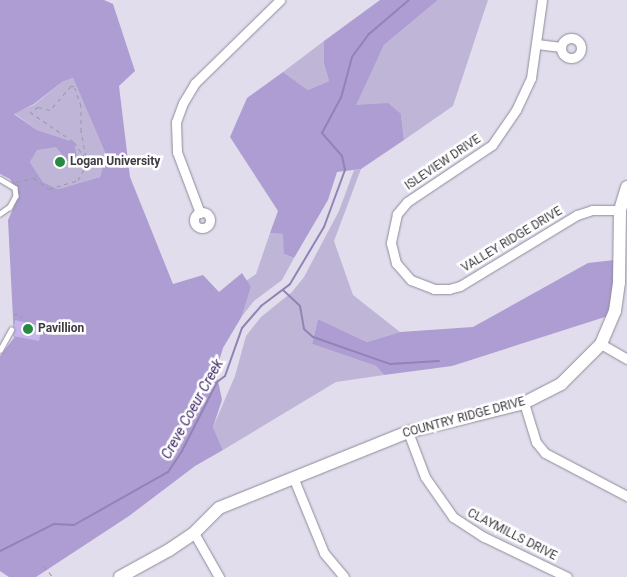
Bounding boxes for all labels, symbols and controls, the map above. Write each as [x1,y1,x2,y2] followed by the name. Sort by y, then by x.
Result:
[402,132,484,194] street label: ISLEVIEW DRIVE
[70,155,160,169] place label: Logan University
[54,156,66,168] marker: Logan University
[459,204,565,276] street label: VALLEY RIDGE DRIVE
[38,322,84,336] place label: Pavillion
[22,323,34,335] marker: Pavillion
[158,356,226,462] water label: Creve Coeur Creek
[401,395,527,441] street label: COUNTRY RIDGE DRIVE
[465,506,559,564] street label: CLAYMILLS DRIVE

